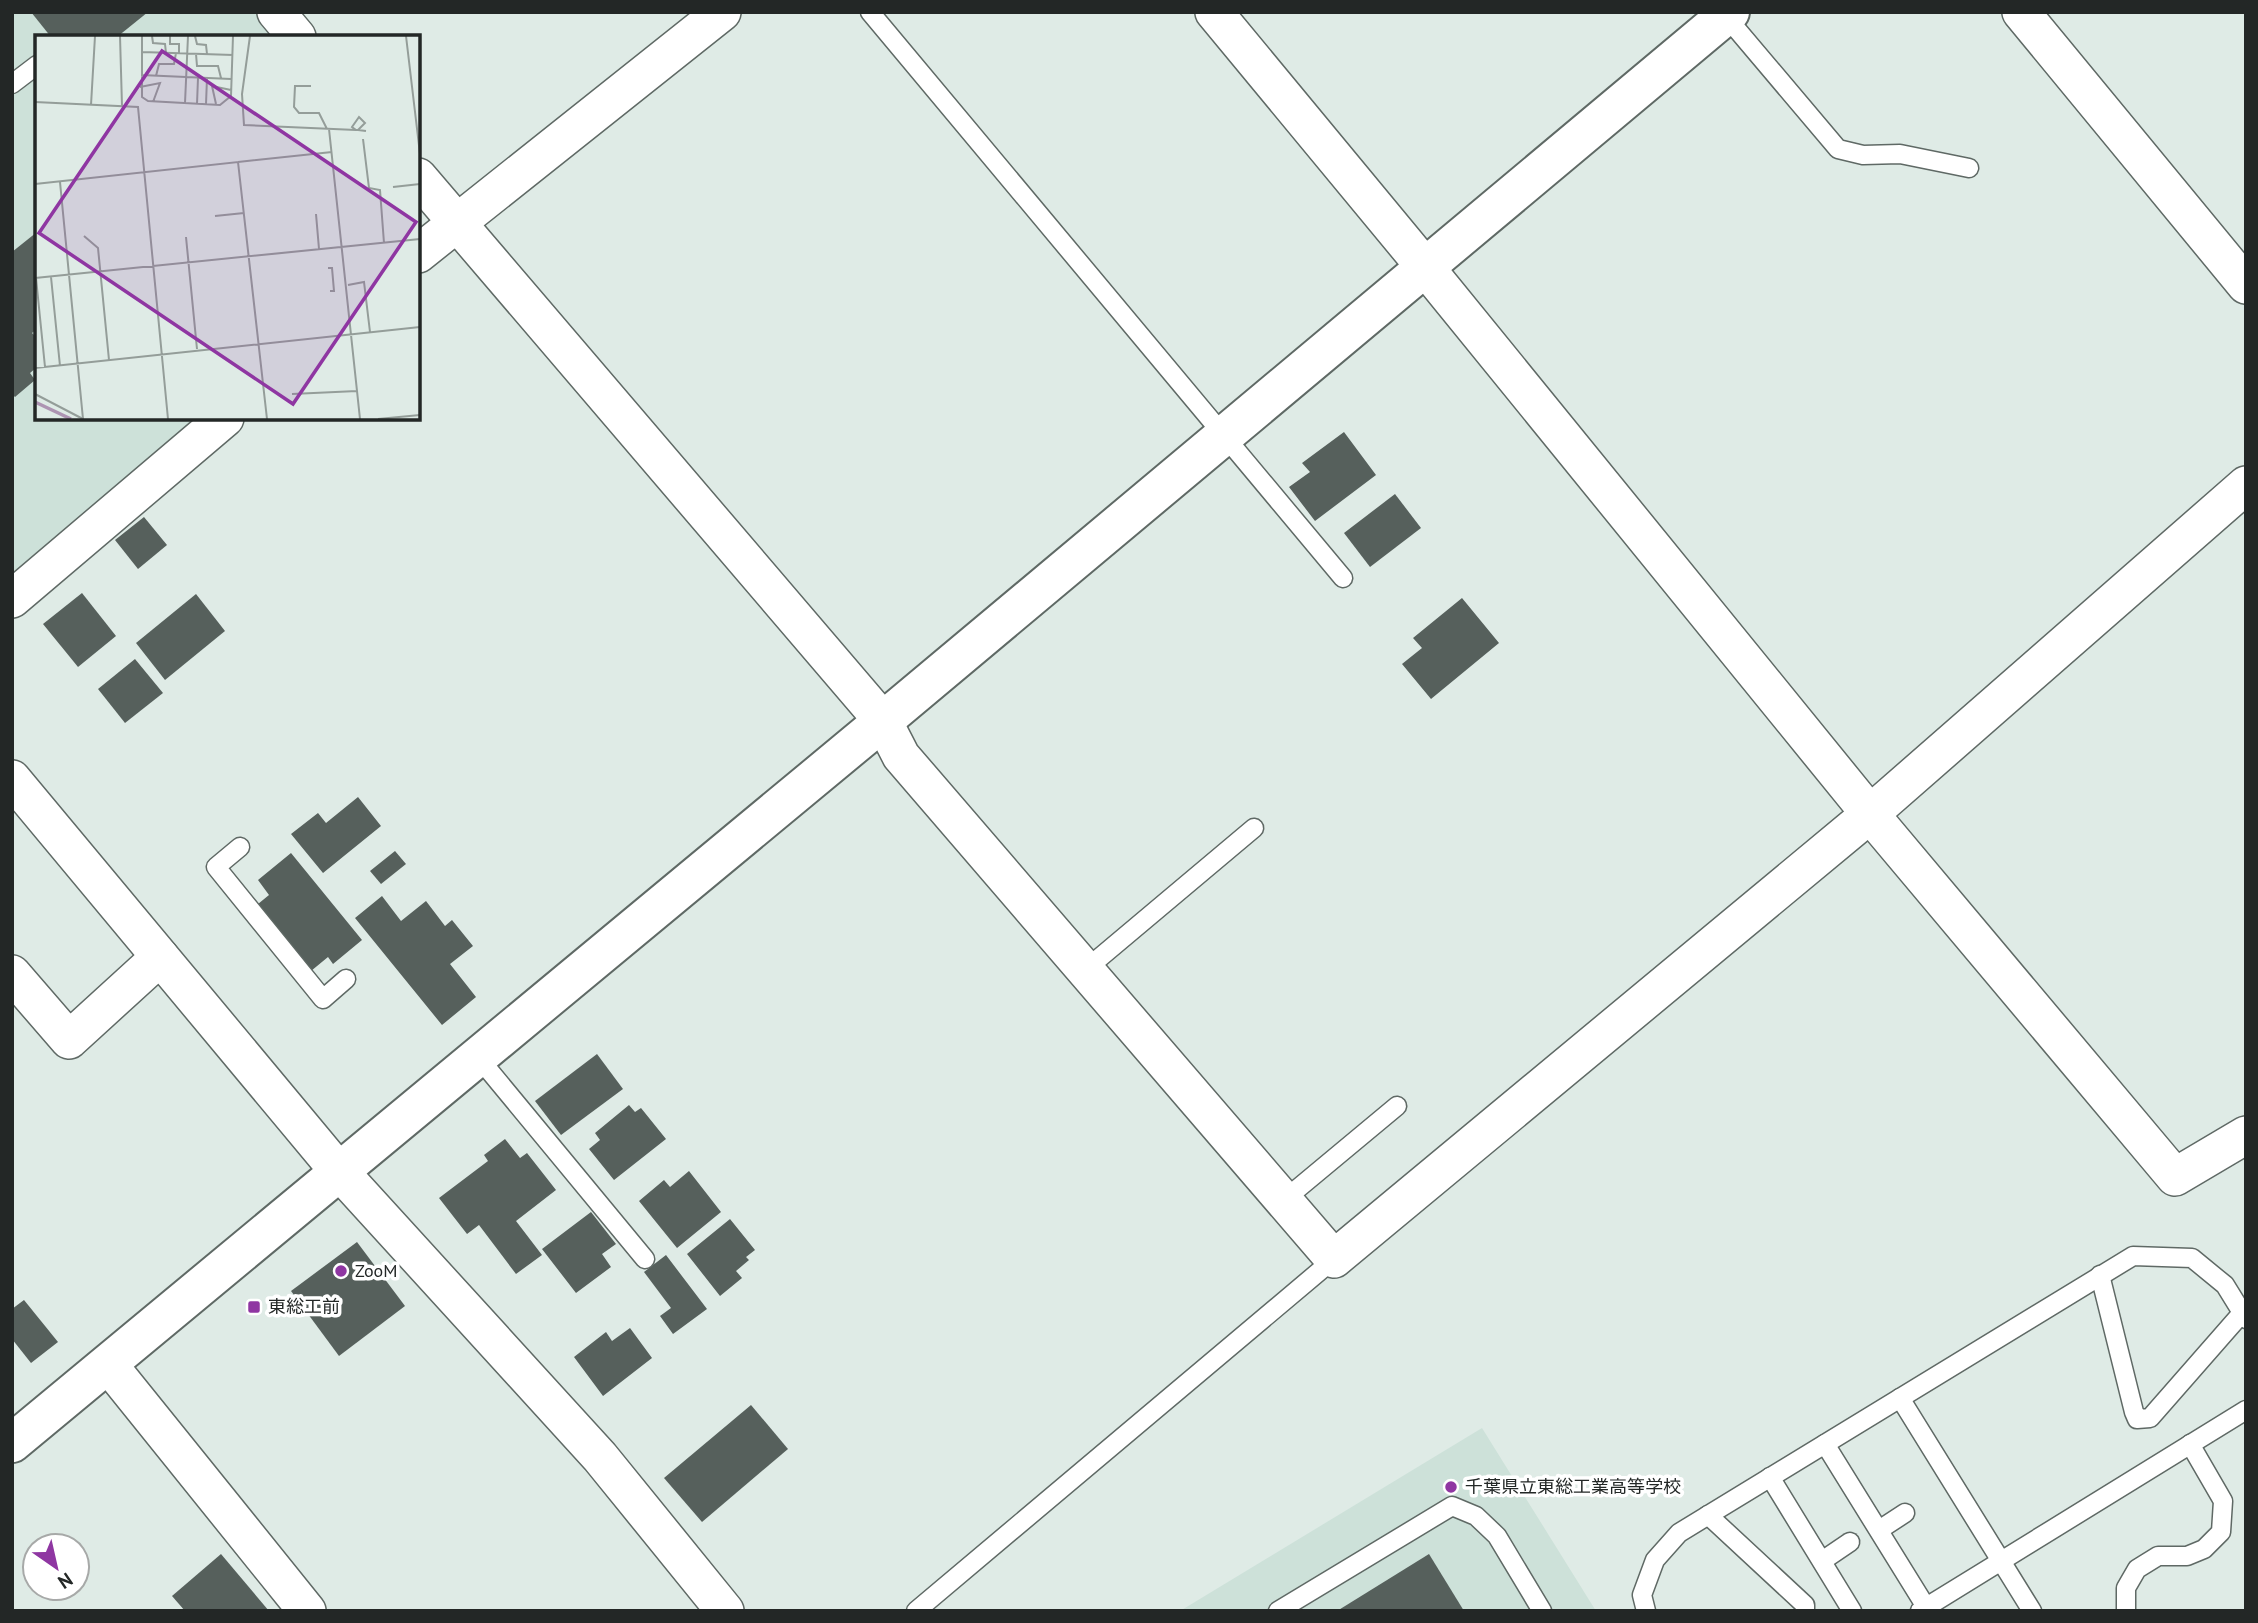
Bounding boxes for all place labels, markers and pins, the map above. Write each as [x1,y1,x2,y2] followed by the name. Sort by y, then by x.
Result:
[355,1259,397,1282] place label: ZooM
[333,1263,349,1279] marker: ZooM
[268,1295,340,1318] place label: 東総工前
[246,1299,262,1315] marker: 東総工前
[1465,1475,1681,1498] place label: 千葉県立東総工業高等学校
[1443,1479,1459,1495] marker: 千葉県立東総工業高等学校

